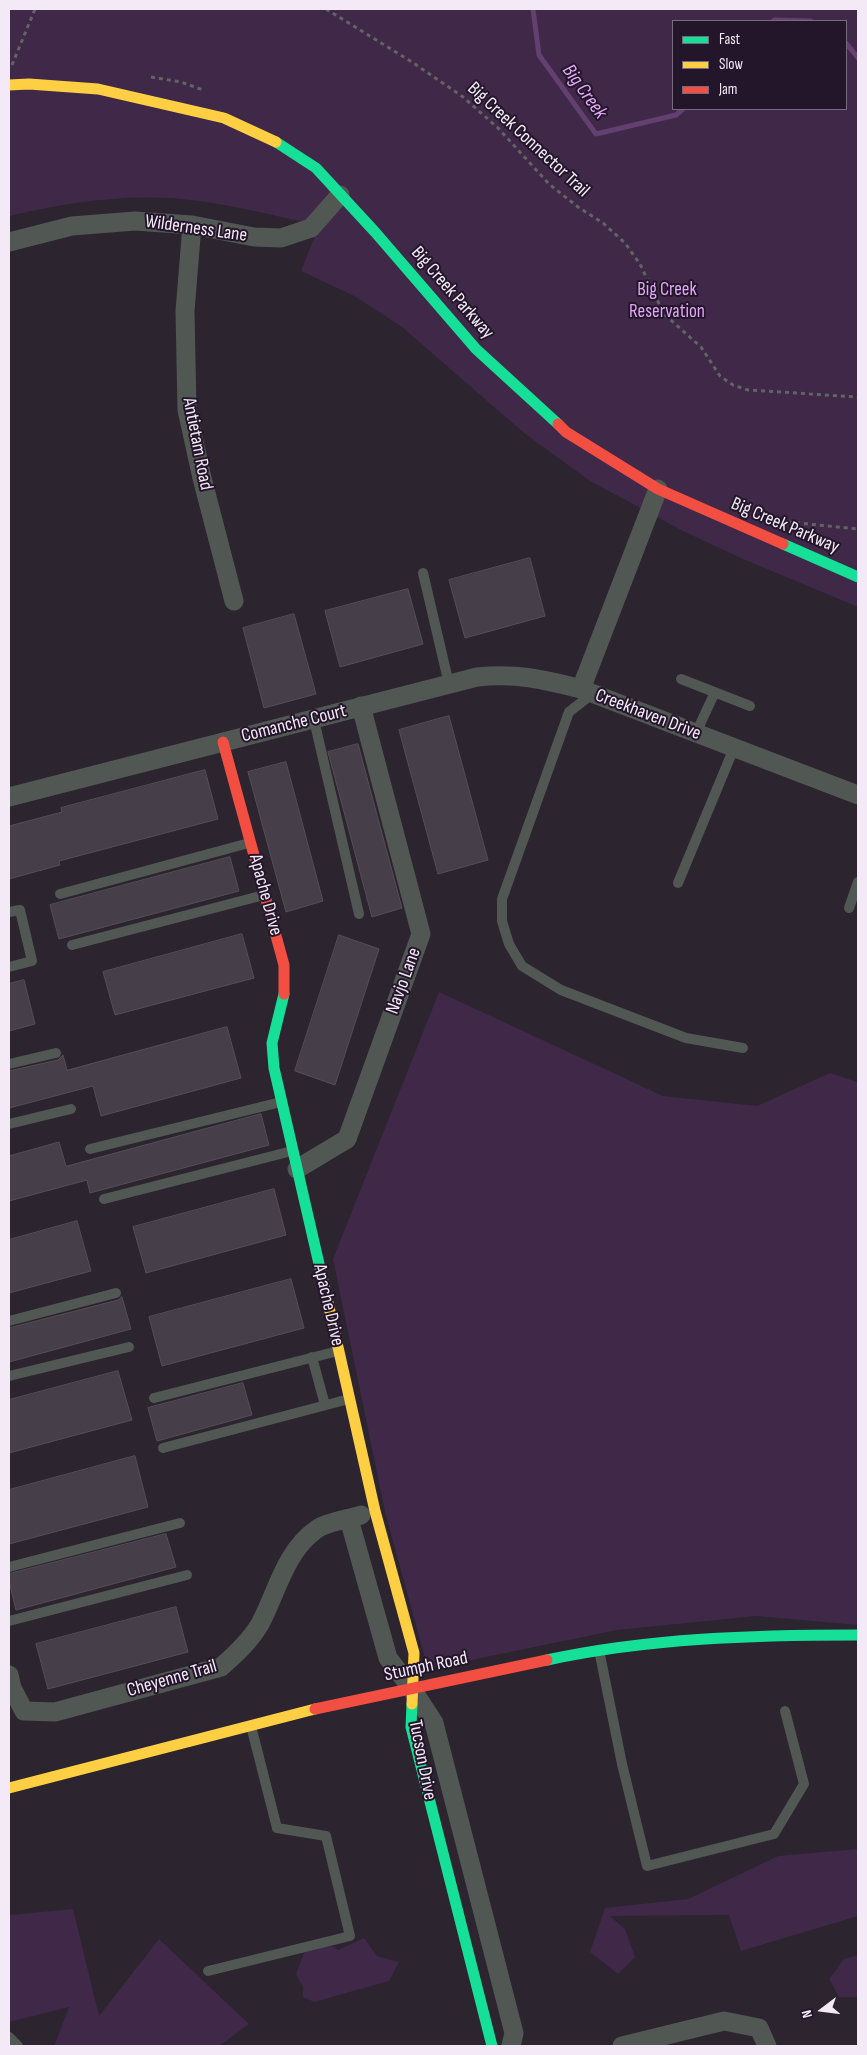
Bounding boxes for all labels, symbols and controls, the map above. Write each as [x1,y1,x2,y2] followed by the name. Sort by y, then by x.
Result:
[672,20,847,110] legend
[719,30,740,49] text: Fast
[719,55,743,74] text: Slow
[556,60,612,124] water label: Big Creek
[462,78,594,202] street label: Big Creek Connector Trail
[719,80,737,99] text: Jam
[144,211,248,247] street label: Wilderness Lane
[406,242,498,344] street label: Big Creek Parkway
[629,279,705,323] park label: Big Creek Reservation
[177,396,217,492] street label: Antietam Road
[728,493,842,559] street label: Big Creek Parkway
[592,684,704,746] street label: Creekhaven Drive
[239,700,349,748] street label: Comanche Court
[243,852,287,938] street label: Apache Drive
[382,945,426,1017] street label: Navjo Lane
[308,1262,348,1348] street label: Apache Drive
[382,1647,470,1687] street label: Stumph Road
[124,1655,220,1703] street label: Cheyenne Trail
[403,1718,441,1802] street label: Tucson Drive
[797,1985,847,2035] north arrow
[798,2008,816,2020] text: N

